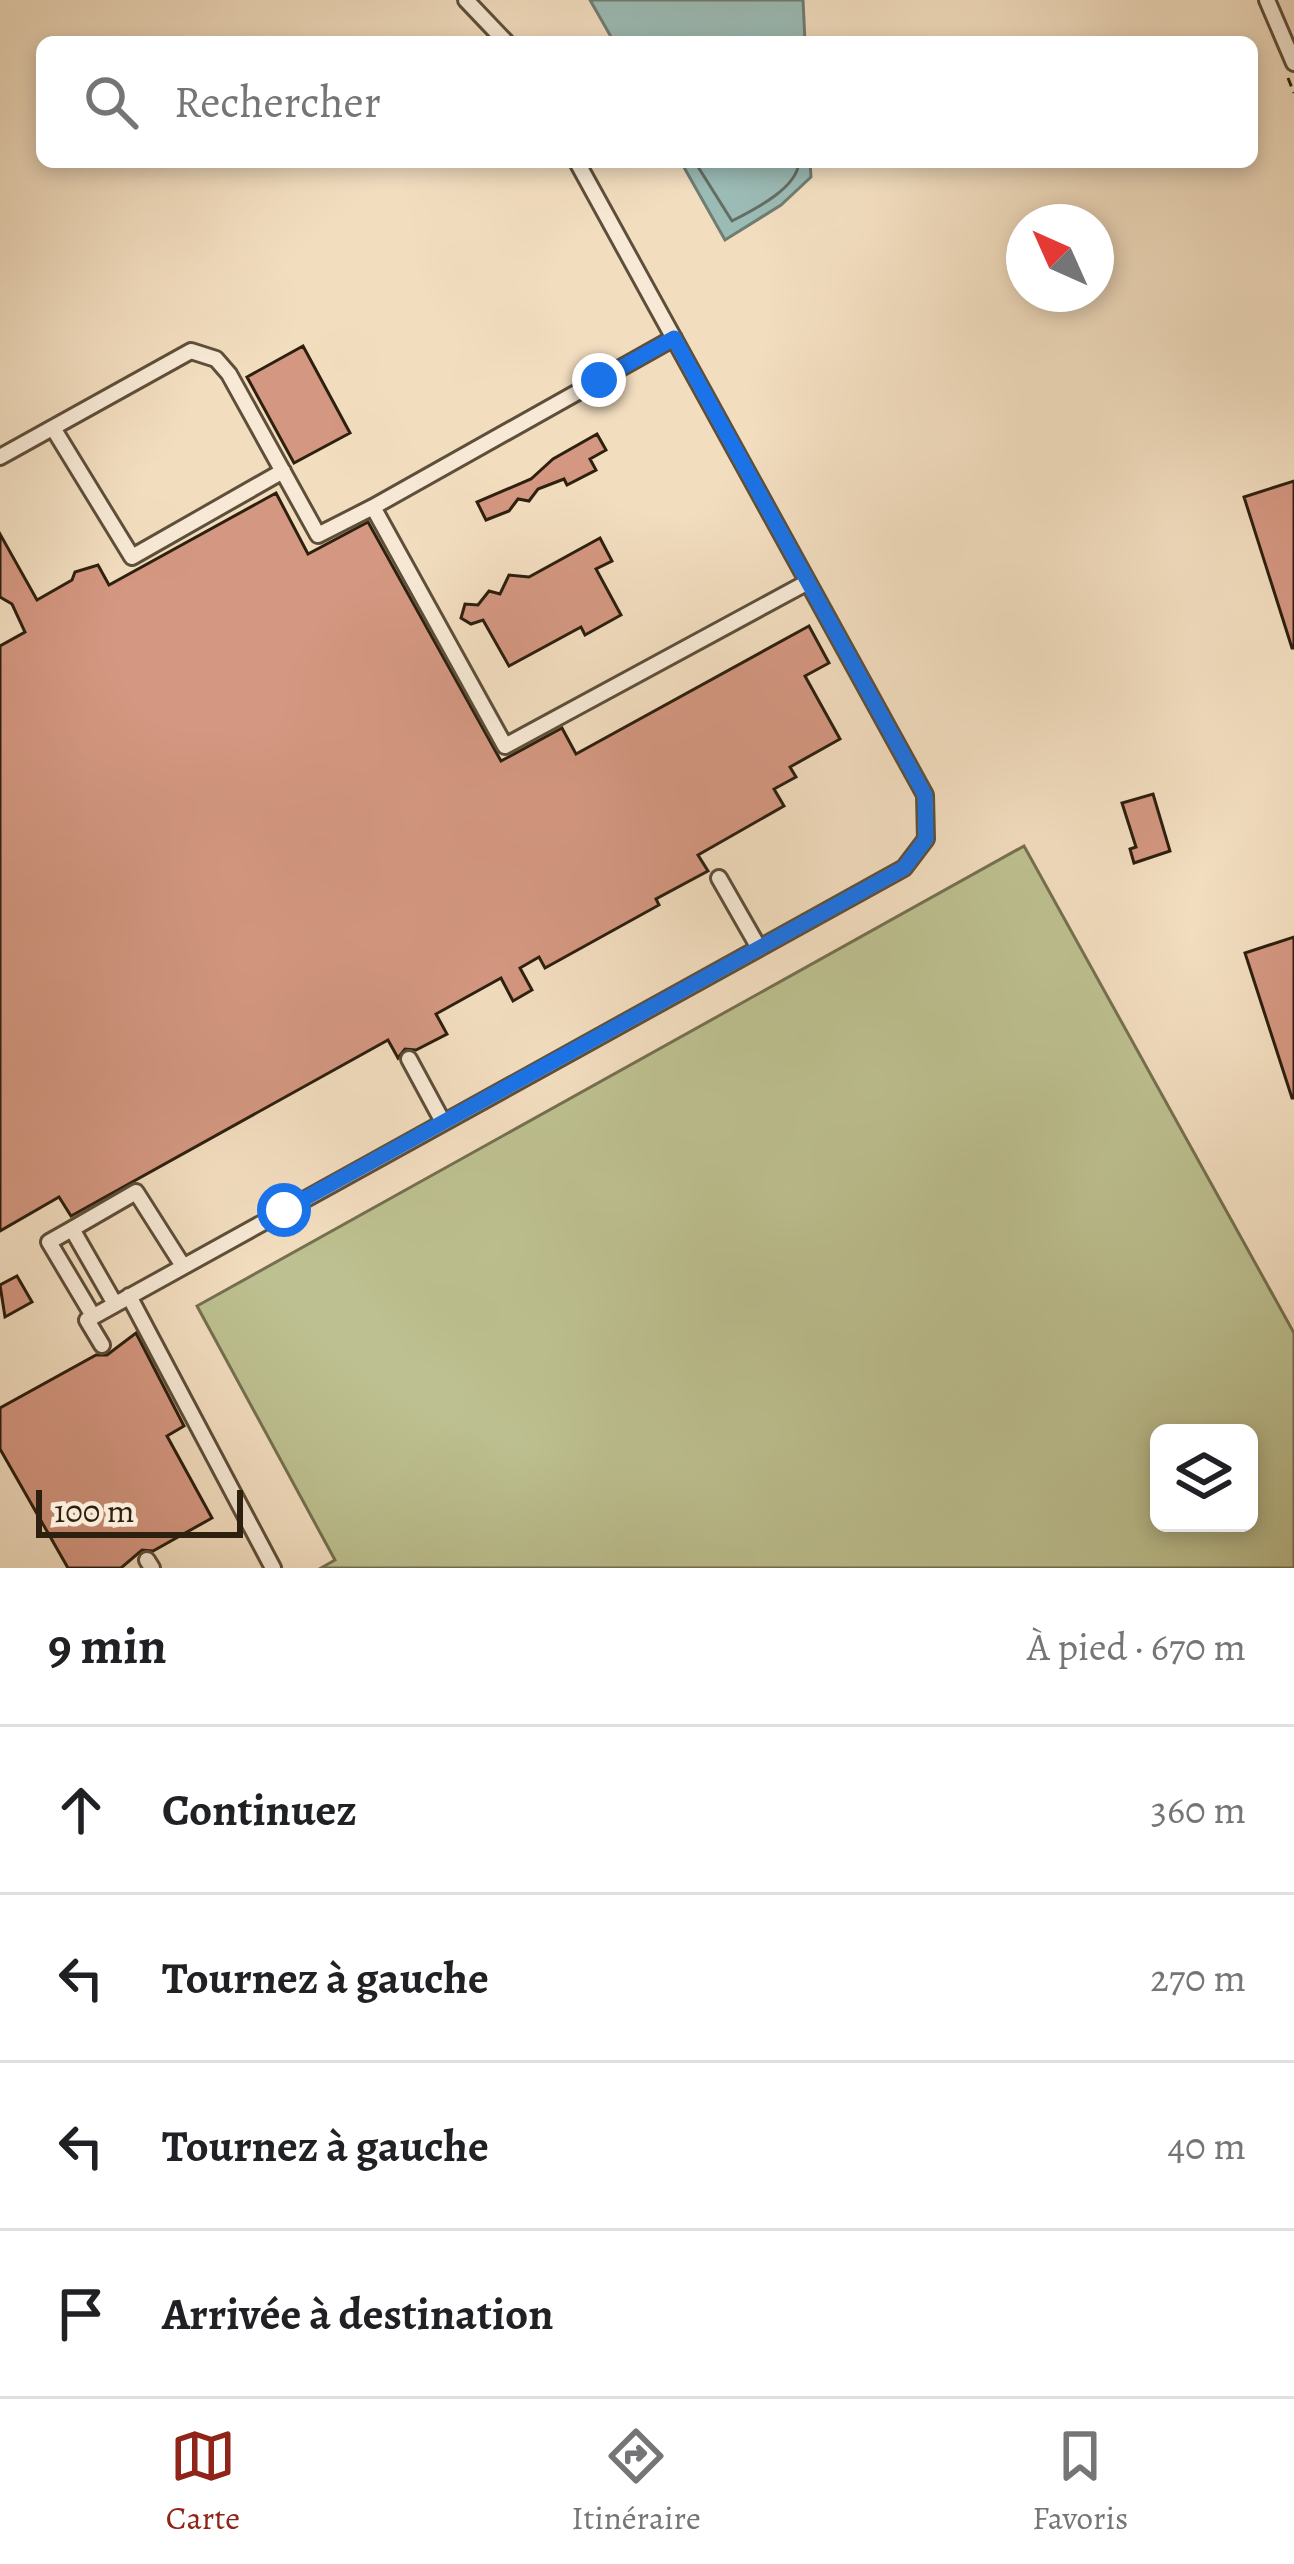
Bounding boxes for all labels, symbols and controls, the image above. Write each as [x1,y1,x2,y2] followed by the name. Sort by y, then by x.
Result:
[36,36,1258,168] search box
[78,69,144,135] icon: search
[174,71,381,133] text: Rechercher
[1006,204,1114,312] north arrow
[572,353,626,407] route end
[257,1183,311,1237] route start
[1150,1424,1258,1532] map controls
[1150,1424,1258,1532] button: layers
[36,1484,243,1537] scale bar
[54,1488,134,1533] text: 100 m
[48,1611,167,1681] text: 9 min
[1027,1620,1246,1673] text: À pied · 670 m
[48,1777,114,1843] icon: ahead
[162,1779,357,1841] text: Continuez
[1151,1783,1246,1836] text: 360 m
[48,1945,114,2011] icon: left
[162,1947,489,2009] text: Tournez à gauche
[1150,1951,1246,2004] text: 270 m
[48,2113,114,2179] icon: left
[162,2115,489,2177] text: Tournez à gauche
[1167,2119,1246,2172] text: 40 m
[48,2281,114,2347] icon: arrive
[162,2283,554,2345] text: Arrivée à destination
[166,2423,240,2540] tab: Carte
[572,2423,701,2540] tab: Itinéraire
[1032,2423,1128,2540] tab: Favoris

